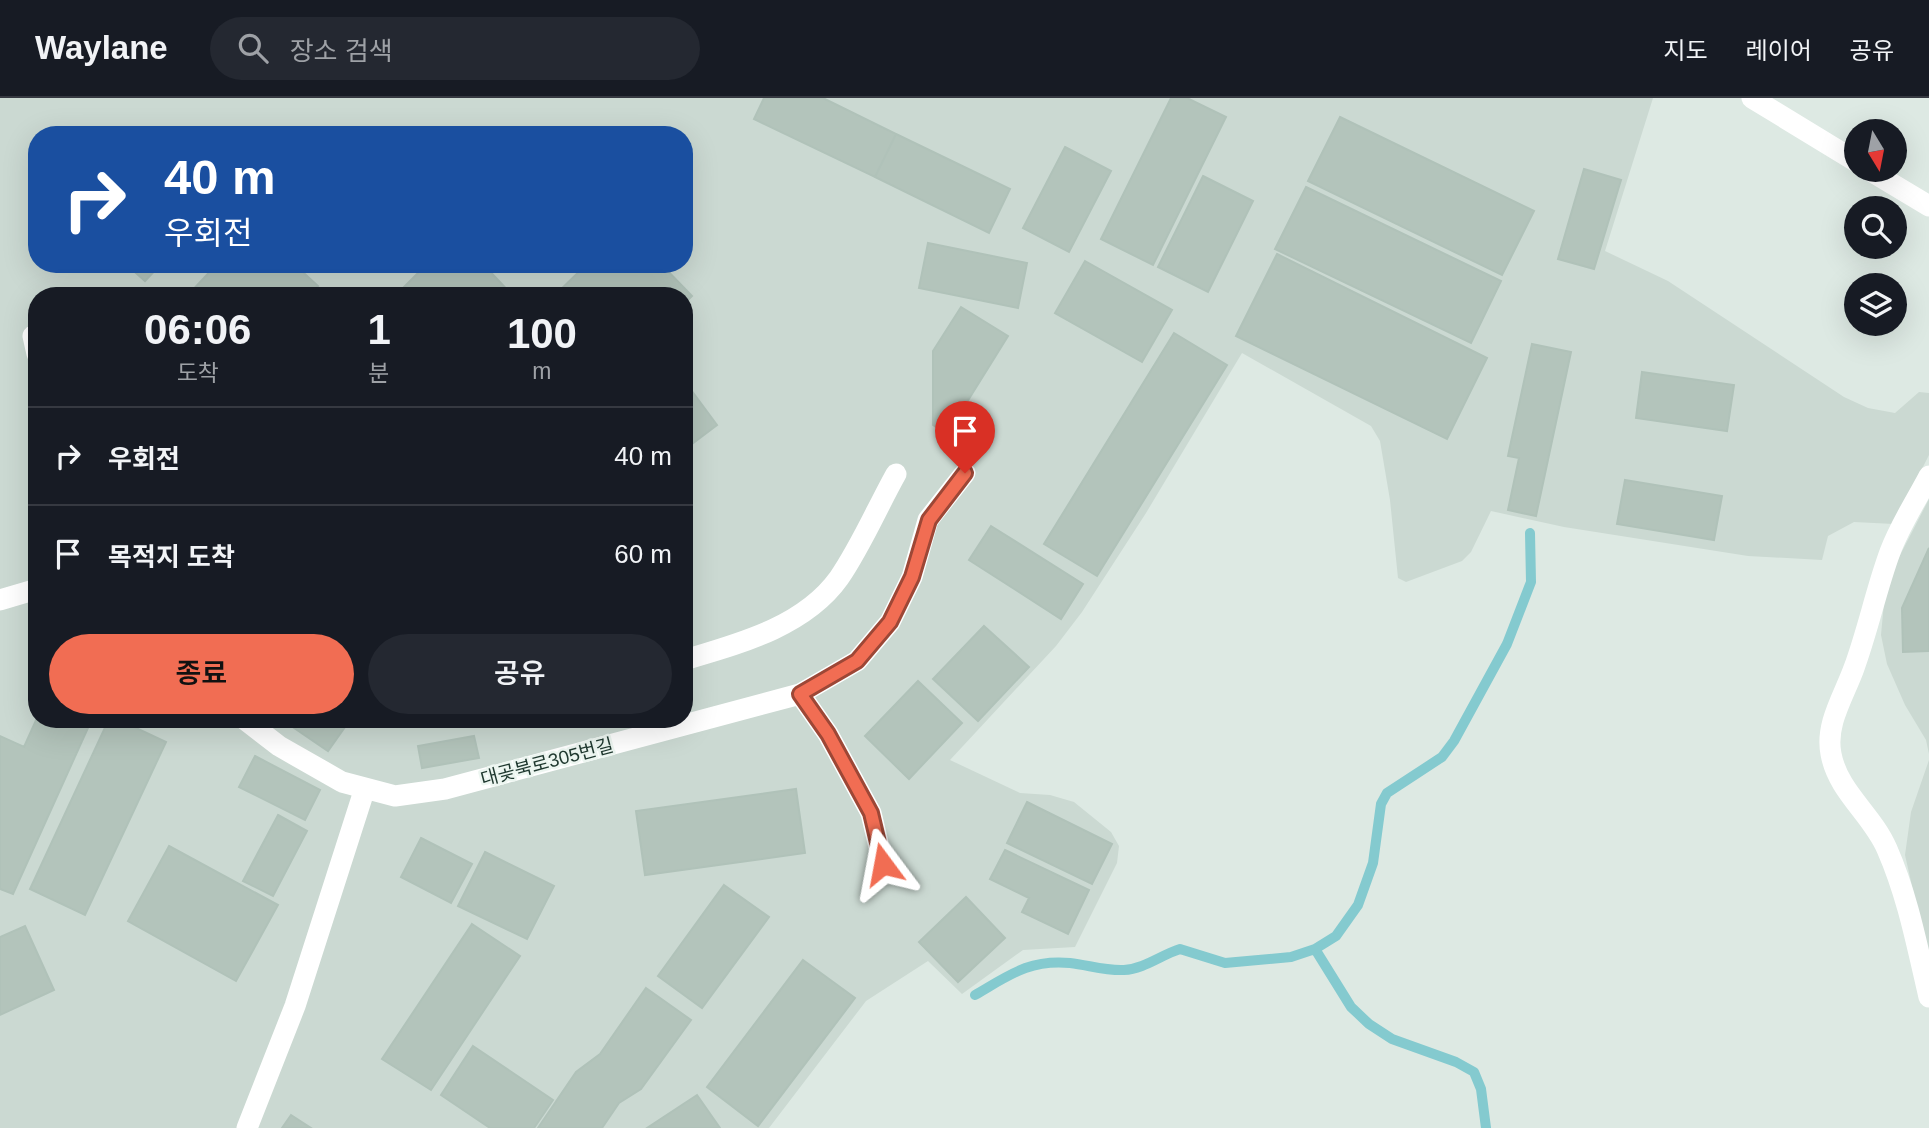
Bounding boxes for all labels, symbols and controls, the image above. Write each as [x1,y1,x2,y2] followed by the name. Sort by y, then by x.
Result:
[210,17,700,80] search box
[35,29,168,66] text: Waylane
[234,29,272,67] icon: search
[290,36,393,66] text: 장소 검색
[1663,37,1708,64] text: 지도
[1746,37,1812,64] text: 레이어
[1850,37,1894,64] text: 공유
[1844,119,1908,182] north arrow
[1844,119,1907,336] map controls
[164,150,276,204] text: 40 m
[49,154,140,245] icon: right
[1844,196,1907,259] button: search
[164,215,252,251] text: 우회전
[1844,273,1907,336] button: layers
[144,306,251,353] text: 06:06
[367,306,391,353] text: 1
[507,310,577,357] text: 100
[532,358,552,384] text: m
[177,360,219,386] text: 도착
[369,360,390,386] text: 분
[935,401,995,473] pin
[946,412,984,450] icon: arrive
[49,437,87,475] icon: right
[614,441,672,471] text: 40 m
[108,444,180,474] text: 우회전
[49,535,87,573] icon: arrive
[614,539,672,569] text: 60 m
[108,542,235,572] text: 목적지 도착
[49,634,354,714] button: 종료
[368,634,672,714] button: 공유
[478,734,616,790] street label: 대곶북로305번길
[846,827,920,901] position arrow

